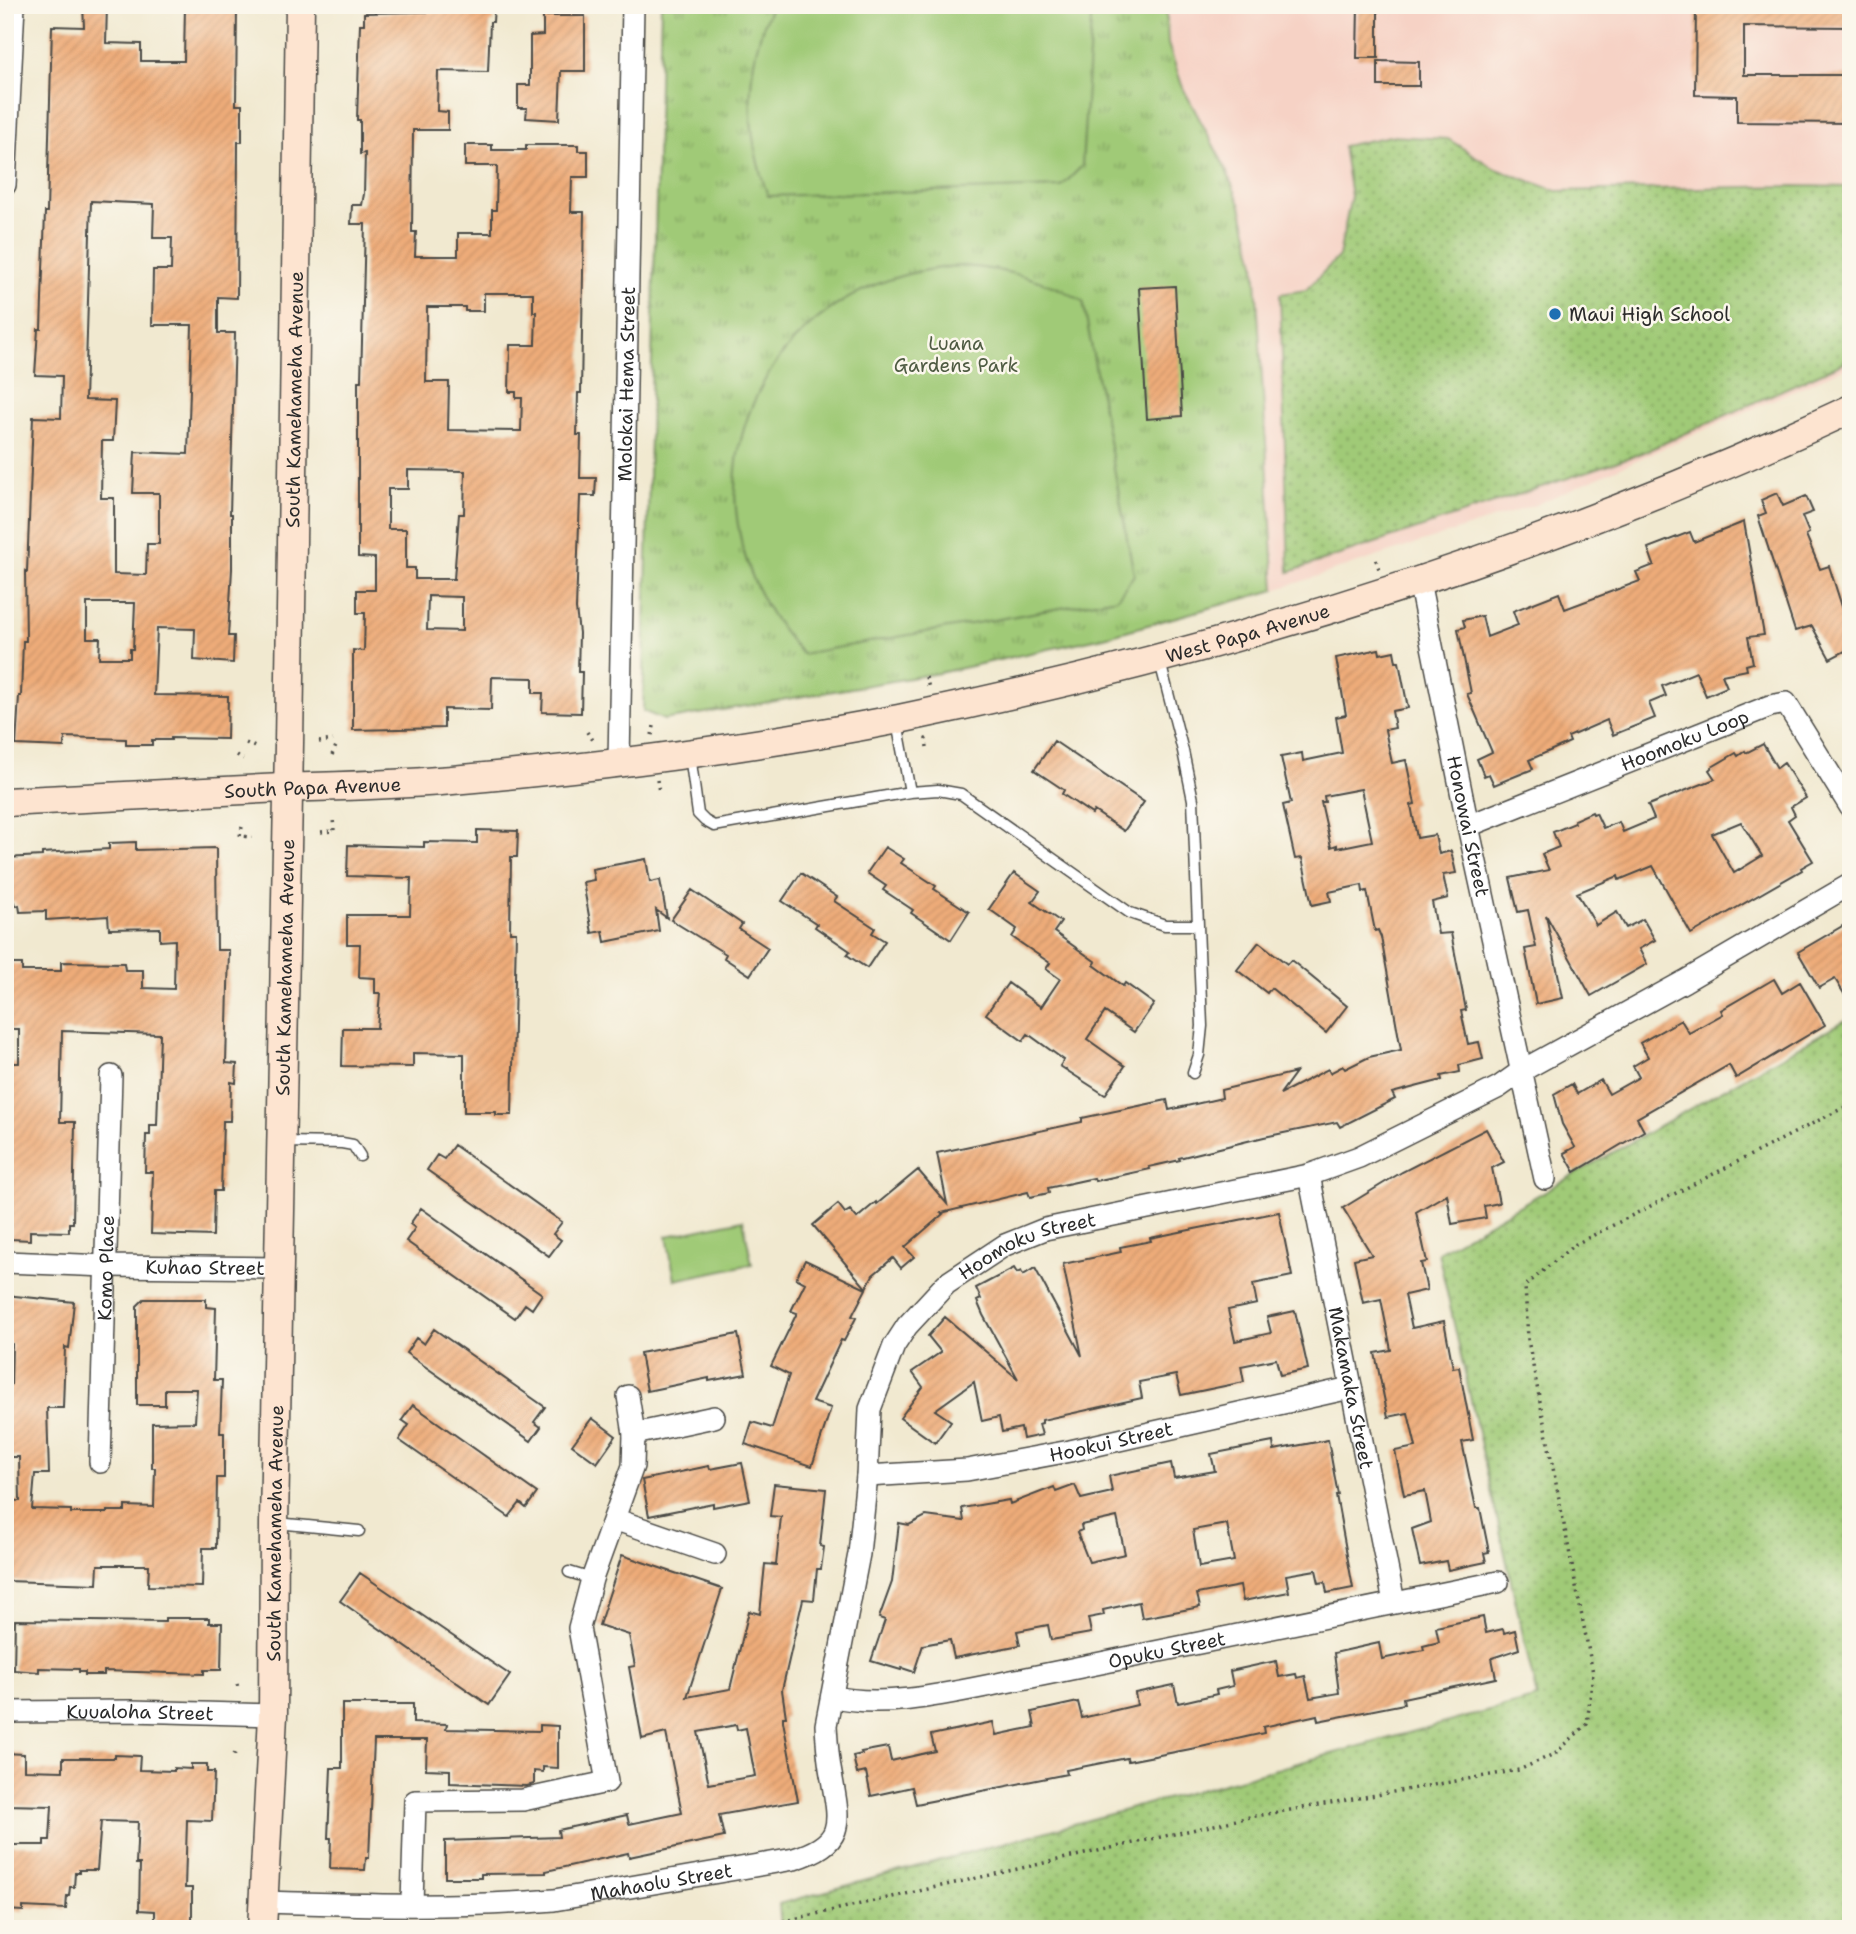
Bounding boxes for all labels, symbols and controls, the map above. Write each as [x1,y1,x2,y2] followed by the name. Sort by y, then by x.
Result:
[280,271,309,528] street label: South Kamehameha Avenue
[612,286,640,482] street label: Molokai Hema Street
[1569,302,1730,327] place label: Maui High School
[1547,306,1563,322] marker: Maui High School
[894,331,1018,378] park label: Luana Gardens Park
[1163,597,1333,668] street label: West Papa Avenue
[1617,703,1752,777] street label: Hoomoku Loop
[1442,753,1496,899] street label: Honowai Street
[224,771,402,804] street label: South Papa Avenue
[270,839,300,1096] street label: South Kamehameha Avenue
[953,1206,1098,1285] street label: Hoomoku Street
[92,1215,120,1321] street label: Komo Place
[145,1254,265,1280] street label: Kuhao Street
[1323,1305,1380,1471] street label: Makamaka Street
[261,1405,289,1662] street label: South Kamehameha Avenue
[1047,1416,1175,1467] street label: Hookui Street
[1106,1625,1228,1674] street label: Opuku Street
[66,1698,214,1726] street label: Kuualoha Street
[588,1857,734,1906] street label: Mahaolu Street

